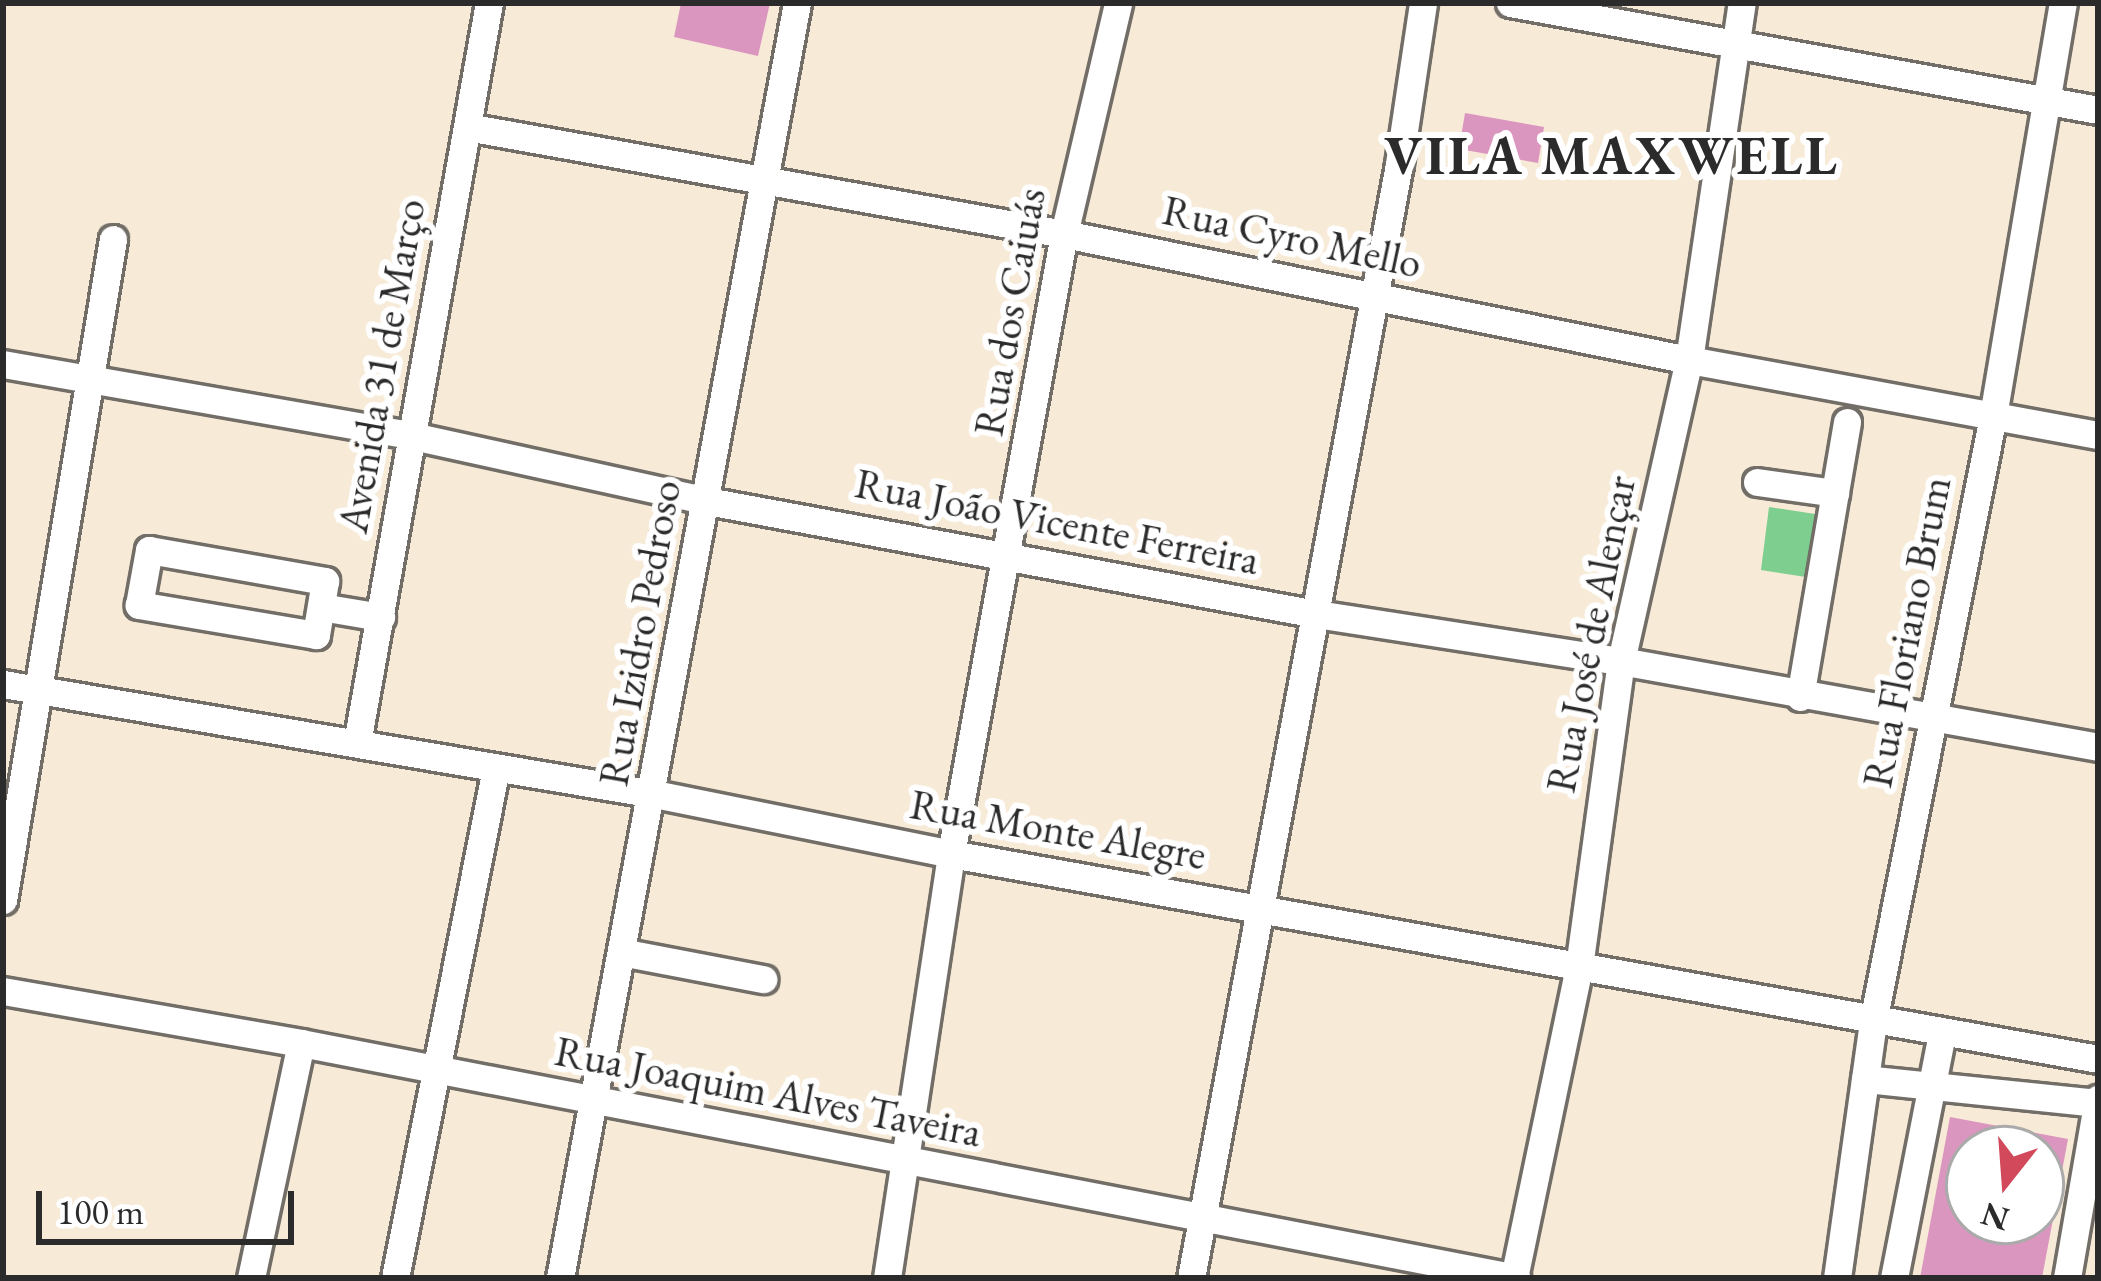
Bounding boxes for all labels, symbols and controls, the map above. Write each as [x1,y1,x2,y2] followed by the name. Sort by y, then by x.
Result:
[1384,123,1840,187] district label: VILA MAXWELL
[963,184,1057,440] street label: Rua dos Caiuás
[1158,185,1426,289] street label: Rua Cyro Mello
[328,195,436,537] street label: Avenida 31 de Março
[851,458,1263,586] street label: Rua João Vicente Ferreira
[1536,471,1646,797] street label: Rua José de Alençar
[1852,472,1962,792] street label: Rua Floriano Brum
[588,476,692,790] street label: Rua Izidro Pedroso
[906,779,1210,881] street label: Rua Monte Alegre
[551,1026,985,1158] street label: Rua Joaquim Alves Taveira
[1945,1125,2065,1245] north arrow
[42,1167,300,1241] scale bar
[57,1188,144,1235] text: 100 m
[1976,1193,2014,1242] text: N

